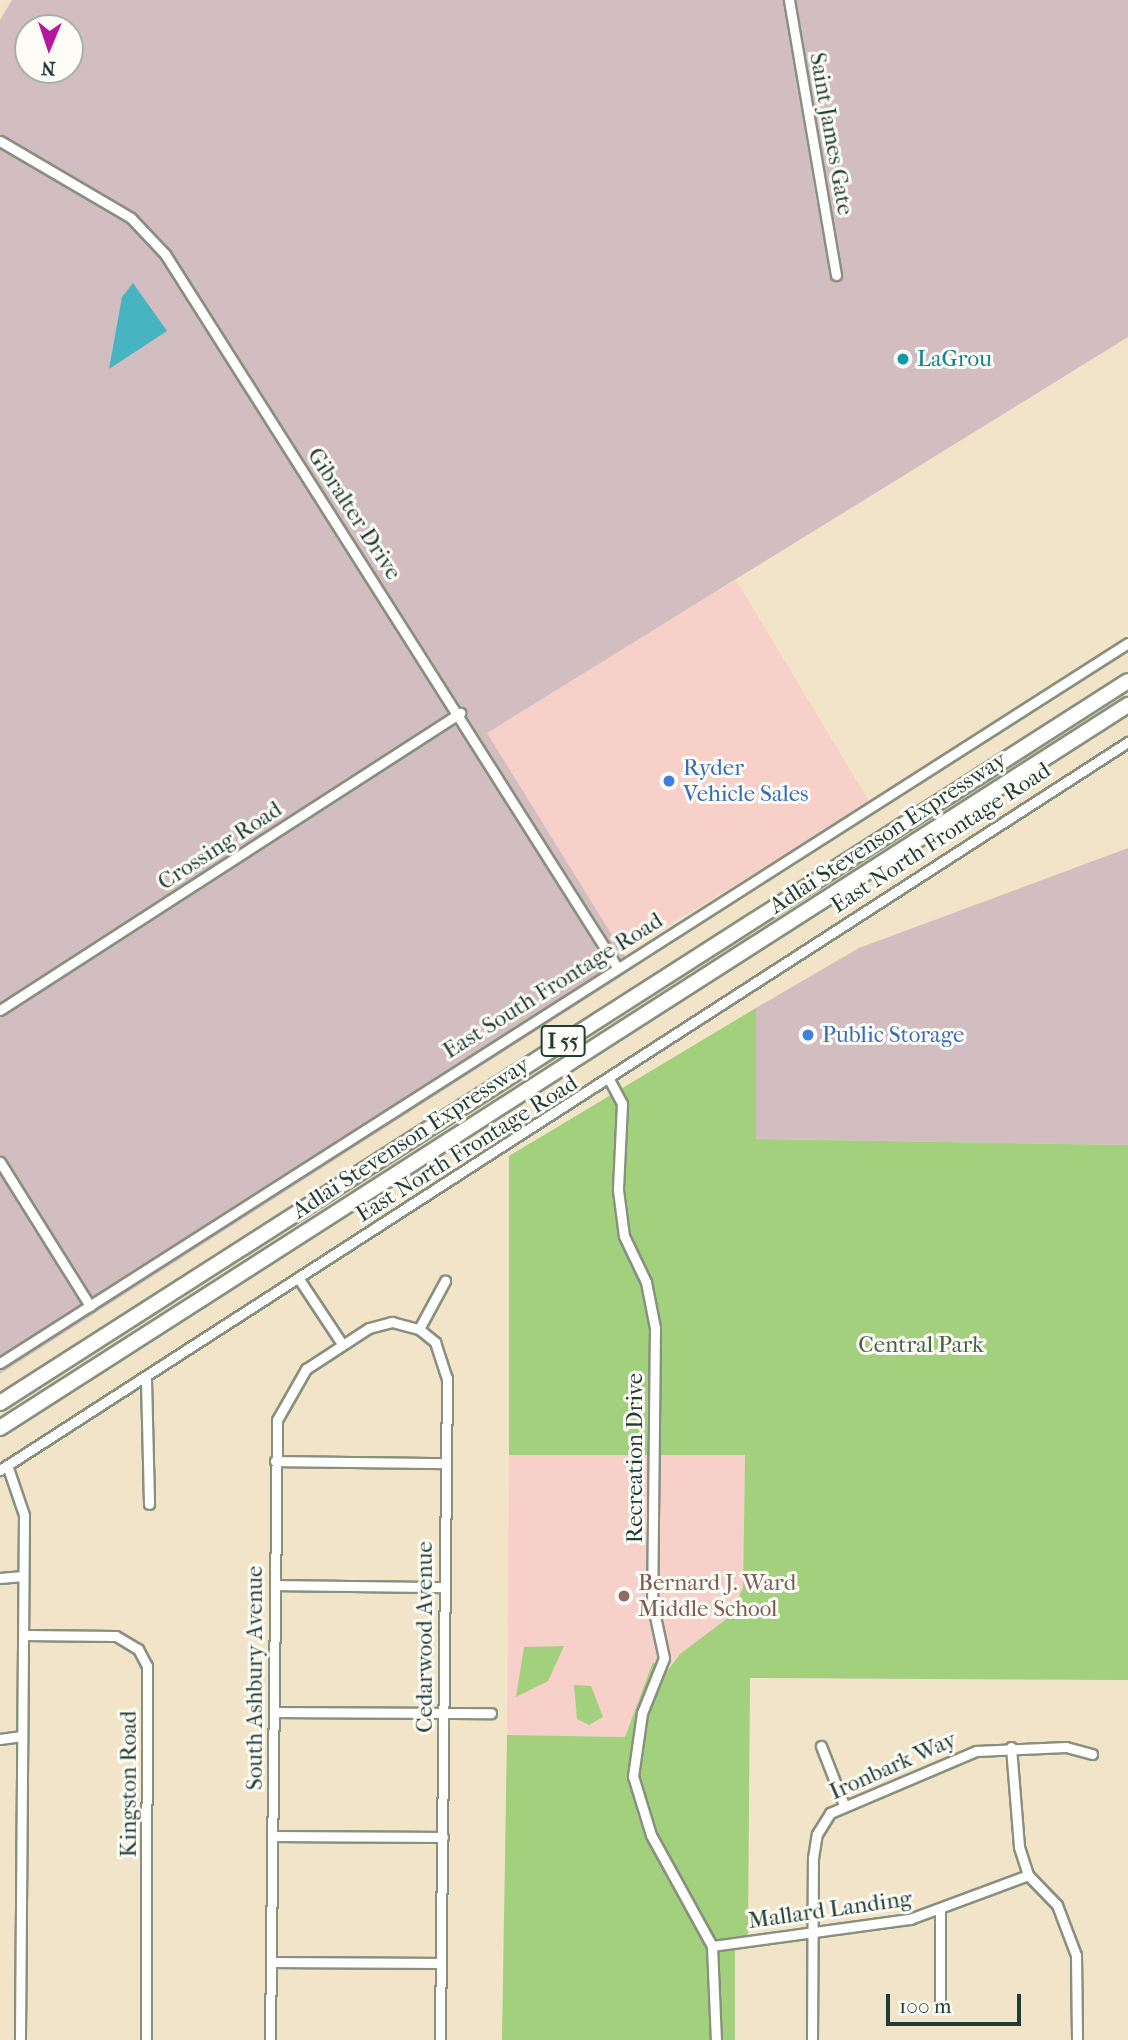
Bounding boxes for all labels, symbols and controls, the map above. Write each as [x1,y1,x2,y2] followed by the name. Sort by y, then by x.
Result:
[14,14,84,84] north arrow
[803,50,859,218] street label: Saint James Gate
[41,57,56,79] text: N
[917,345,992,373] place label: LaGrou
[895,351,911,367] marker: LaGrou
[301,443,407,585] street label: Gibralter Drive
[764,746,1012,920] street label: Adlai Stevenson Expressway
[683,754,809,808] place label: Ryder Vehicle Sales
[826,757,1056,919] street label: East North Frontage Road
[661,773,677,789] marker: Ryder Vehicle Sales
[153,796,287,896] street label: Crossing Road
[438,907,668,1065] street label: East South Frontage Road
[822,1021,964,1049] place label: Public Storage
[540,1024,586,1058] road number: I 55
[800,1027,816,1043] marker: Public Storage
[287,1051,535,1225] street label: Adlai Stevenson Expressway
[351,1069,583,1229] street label: East North Frontage Road
[858,1331,984,1359] park label: Central Park
[621,1373,649,1543] street label: Recreation Drive
[411,1541,439,1733] street label: Cedarwood Avenue
[241,1566,269,1790] street label: South Ashbury Avenue
[638,1569,796,1623] place label: Bernard J. Ward Middle School
[616,1588,632,1604] marker: Bernard J. Ward Middle School
[115,1711,143,1857] street label: Kingston Road
[825,1726,961,1806] street label: Ironbark Way
[746,1885,914,1935] street label: Mallard Landing
[890,1980,1025,2024] scale bar
[899,1994,952,2018] text: 100 m

